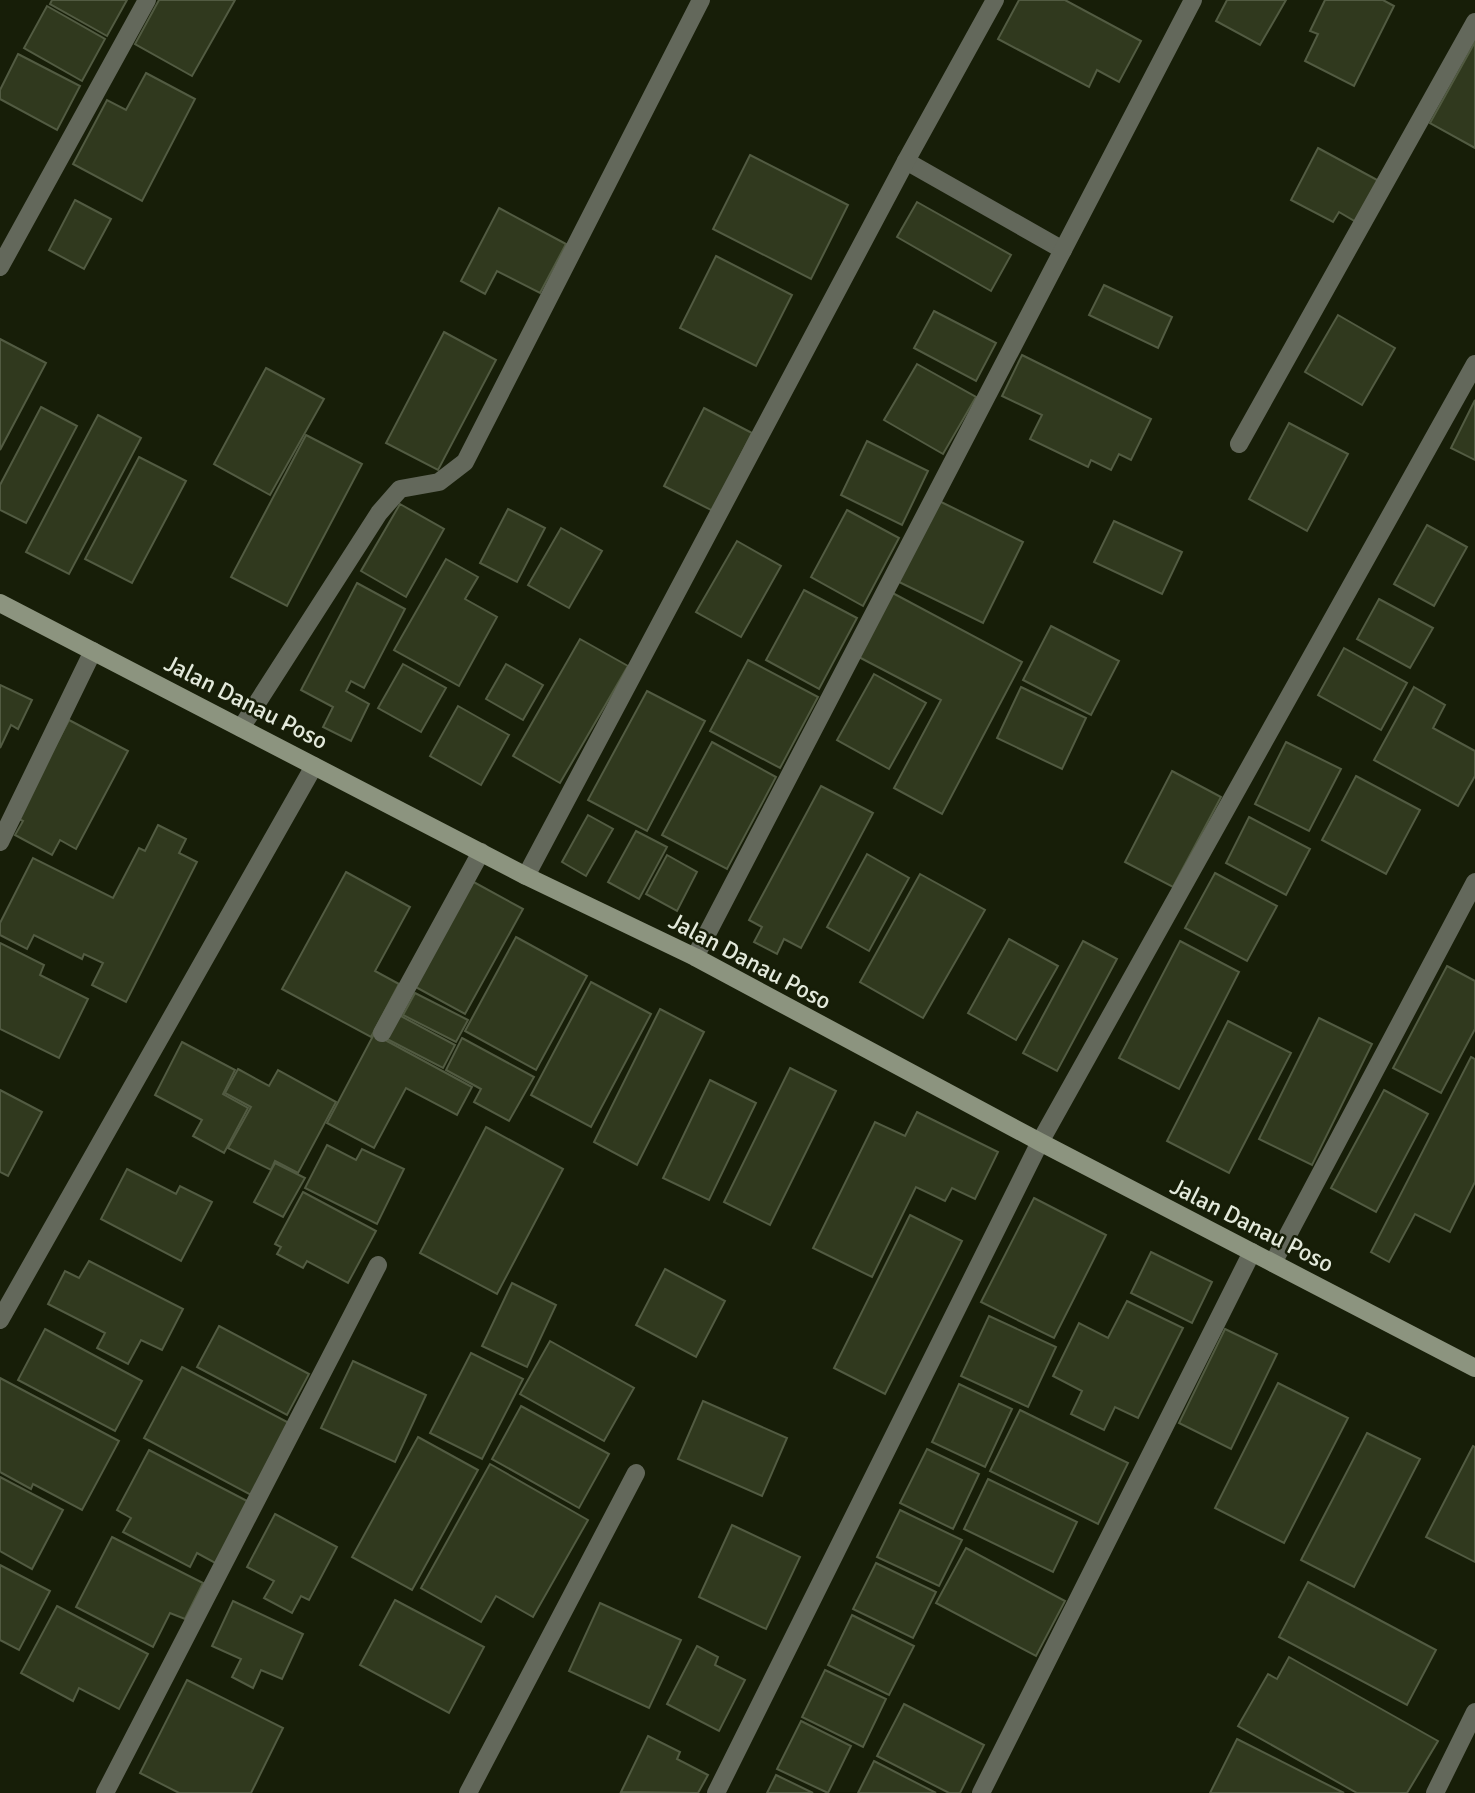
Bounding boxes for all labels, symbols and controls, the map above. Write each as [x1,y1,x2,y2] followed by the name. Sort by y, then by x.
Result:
[159,648,333,756] street label: Jalan Danau Poso
[664,906,836,1016] street label: Jalan Danau Poso
[1165,1171,1339,1279] street label: Jalan Danau Poso

